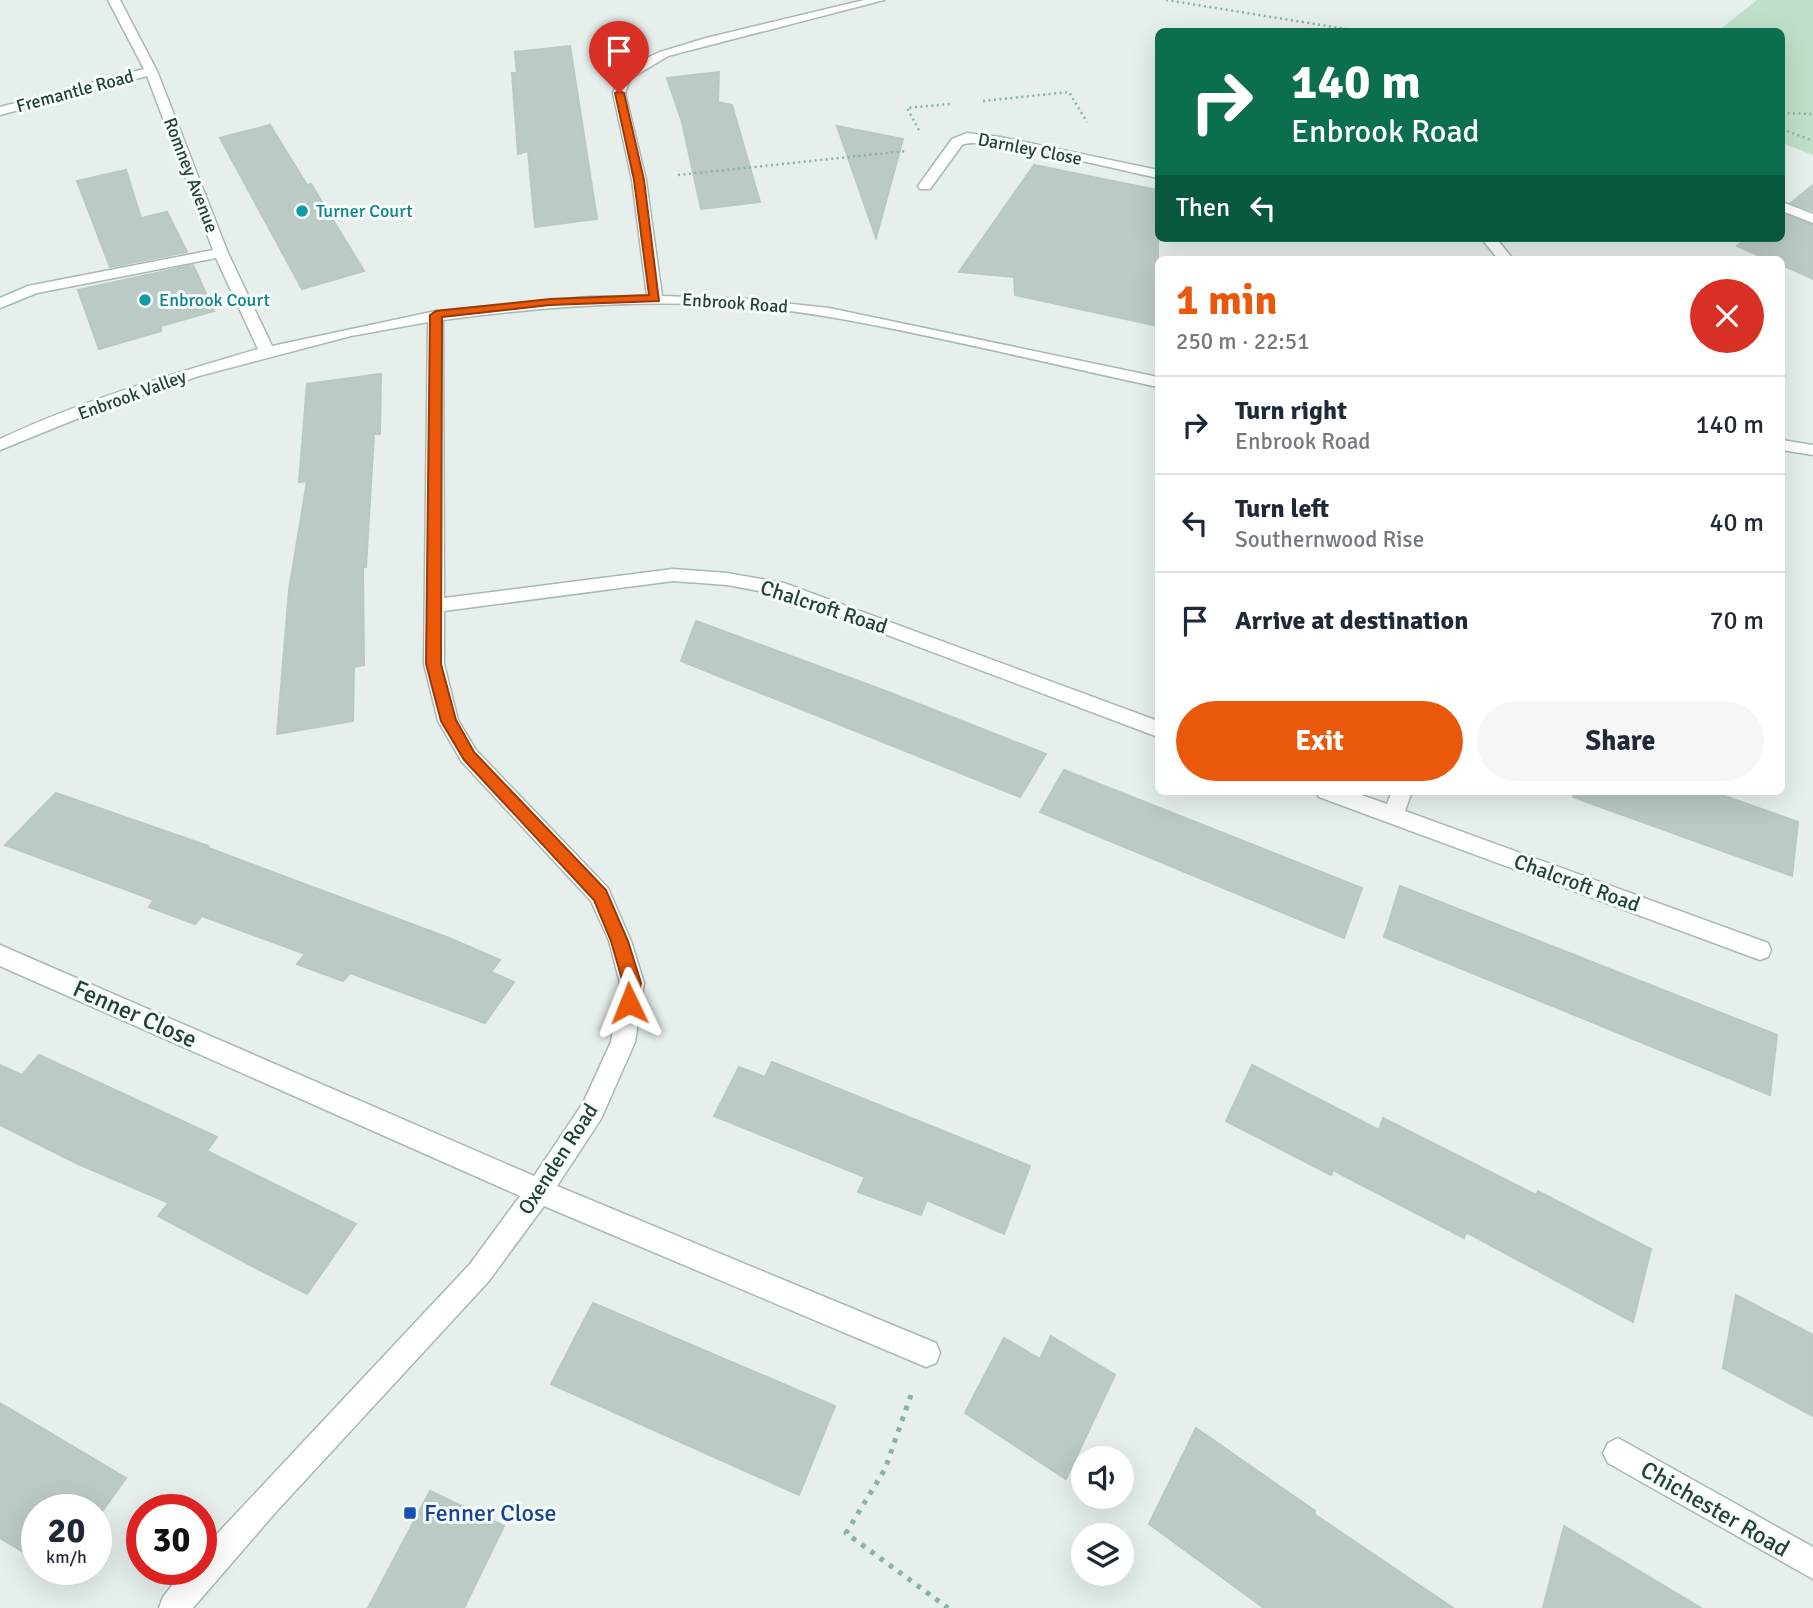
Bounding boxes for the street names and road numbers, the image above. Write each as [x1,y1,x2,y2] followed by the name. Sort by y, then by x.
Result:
[14,65,136,117] street label: Fremantle Road
[159,114,223,236] street label: Romney Avenue
[976,128,1084,170] street label: Darnley Close
[681,288,789,318] street label: Enbrook Road
[75,365,190,425] street label: Enbrook Valley
[757,574,891,640] street label: Chalcroft Road
[1511,848,1643,918] street label: Chalcroft Road
[68,973,202,1055] street label: Fenner Close
[512,1098,604,1220] street label: Oxenden Road
[1635,1454,1795,1564] street label: Chichester Road

